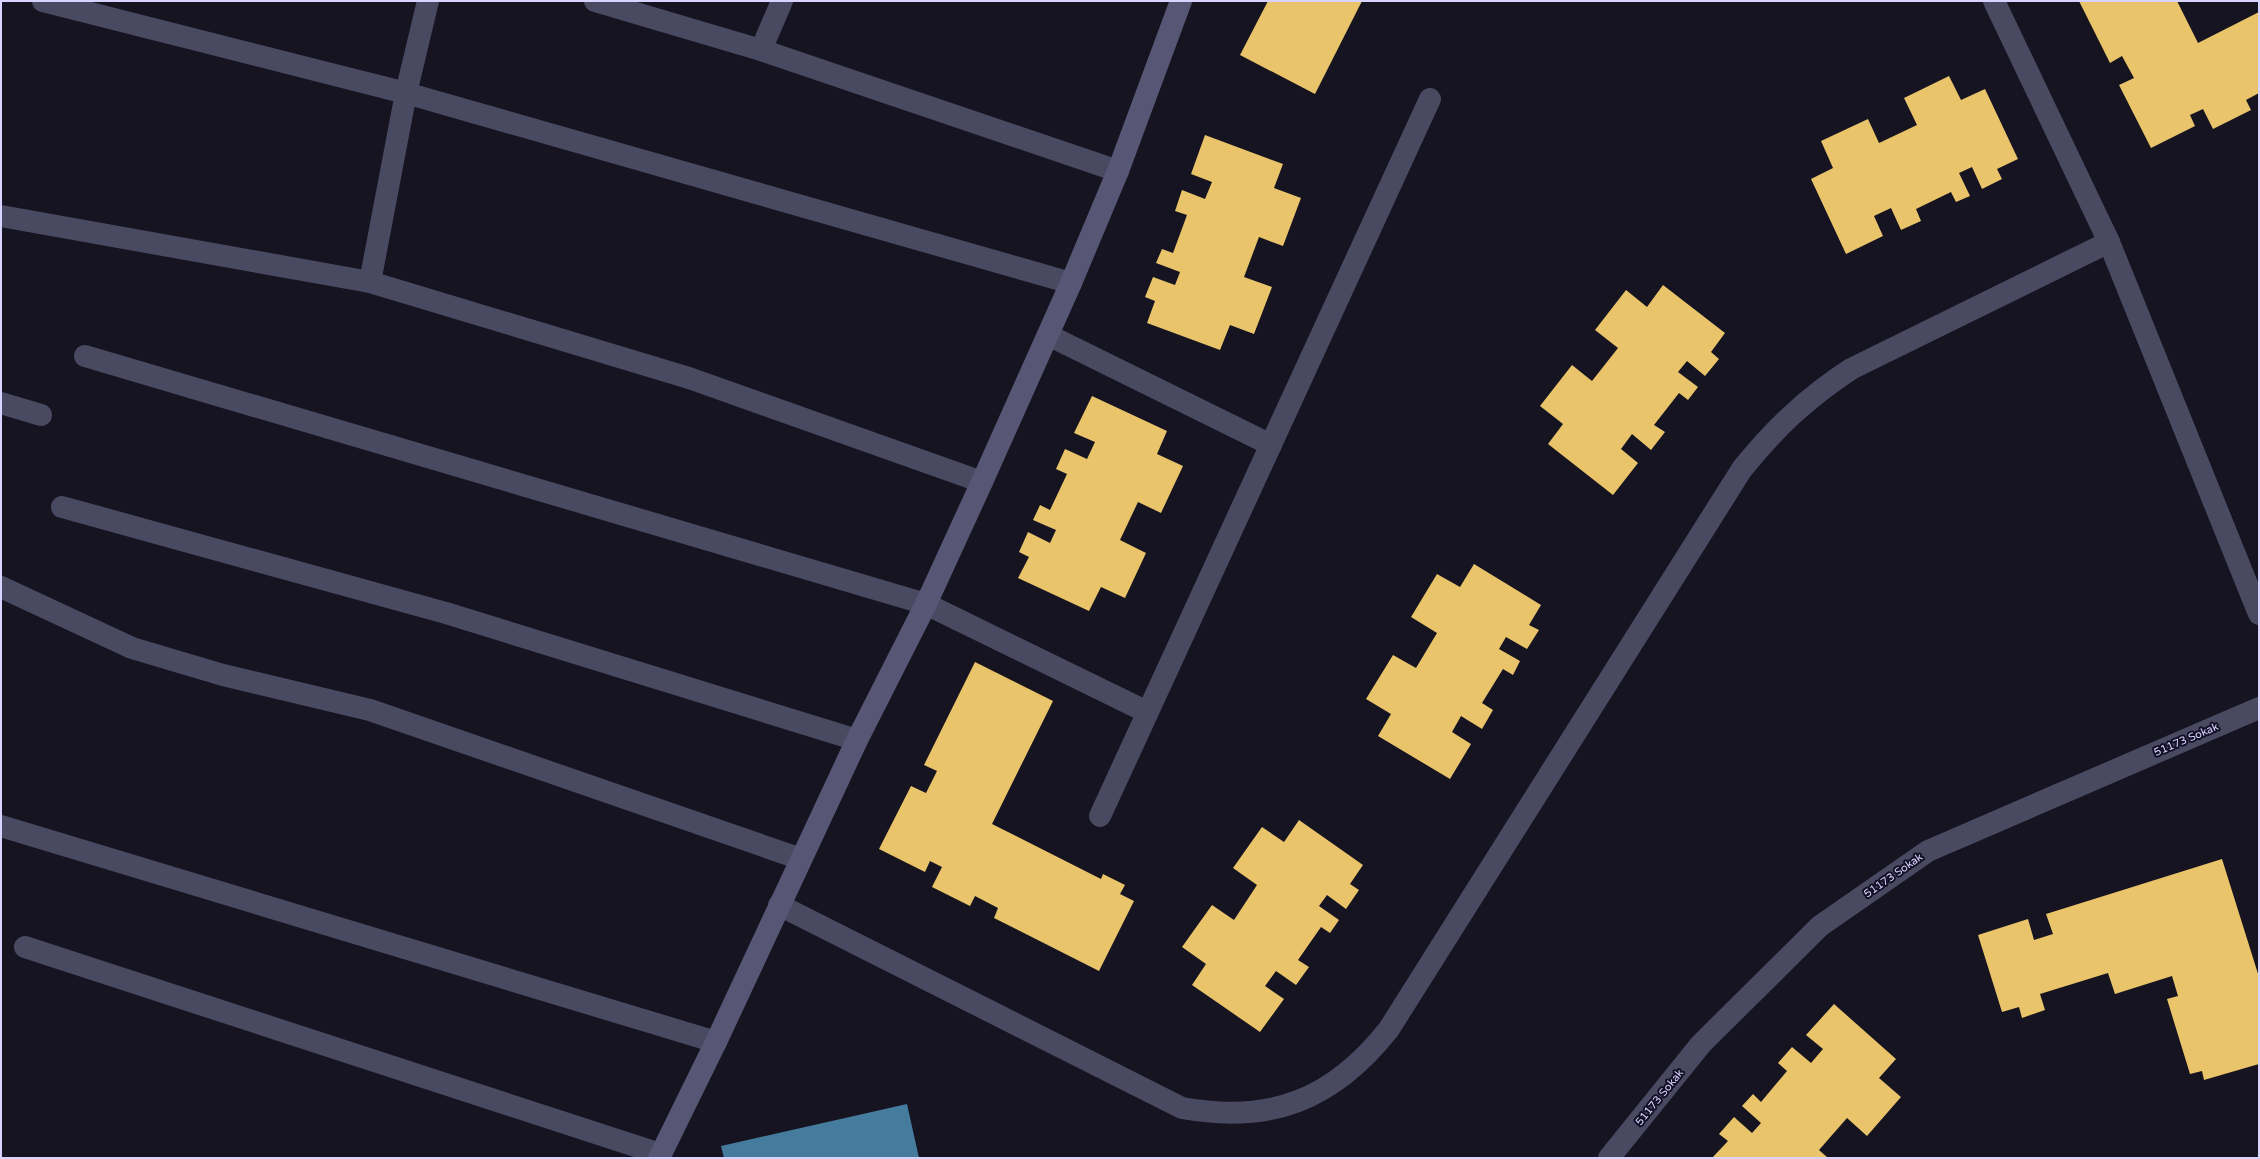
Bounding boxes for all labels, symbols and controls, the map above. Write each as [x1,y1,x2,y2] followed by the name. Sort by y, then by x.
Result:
[2152,720,2220,759] street label: 51173 Sokak
[1861,850,1925,901] street label: 51173 Sokak
[1633,1066,1686,1128] street label: 51173 Sokak

